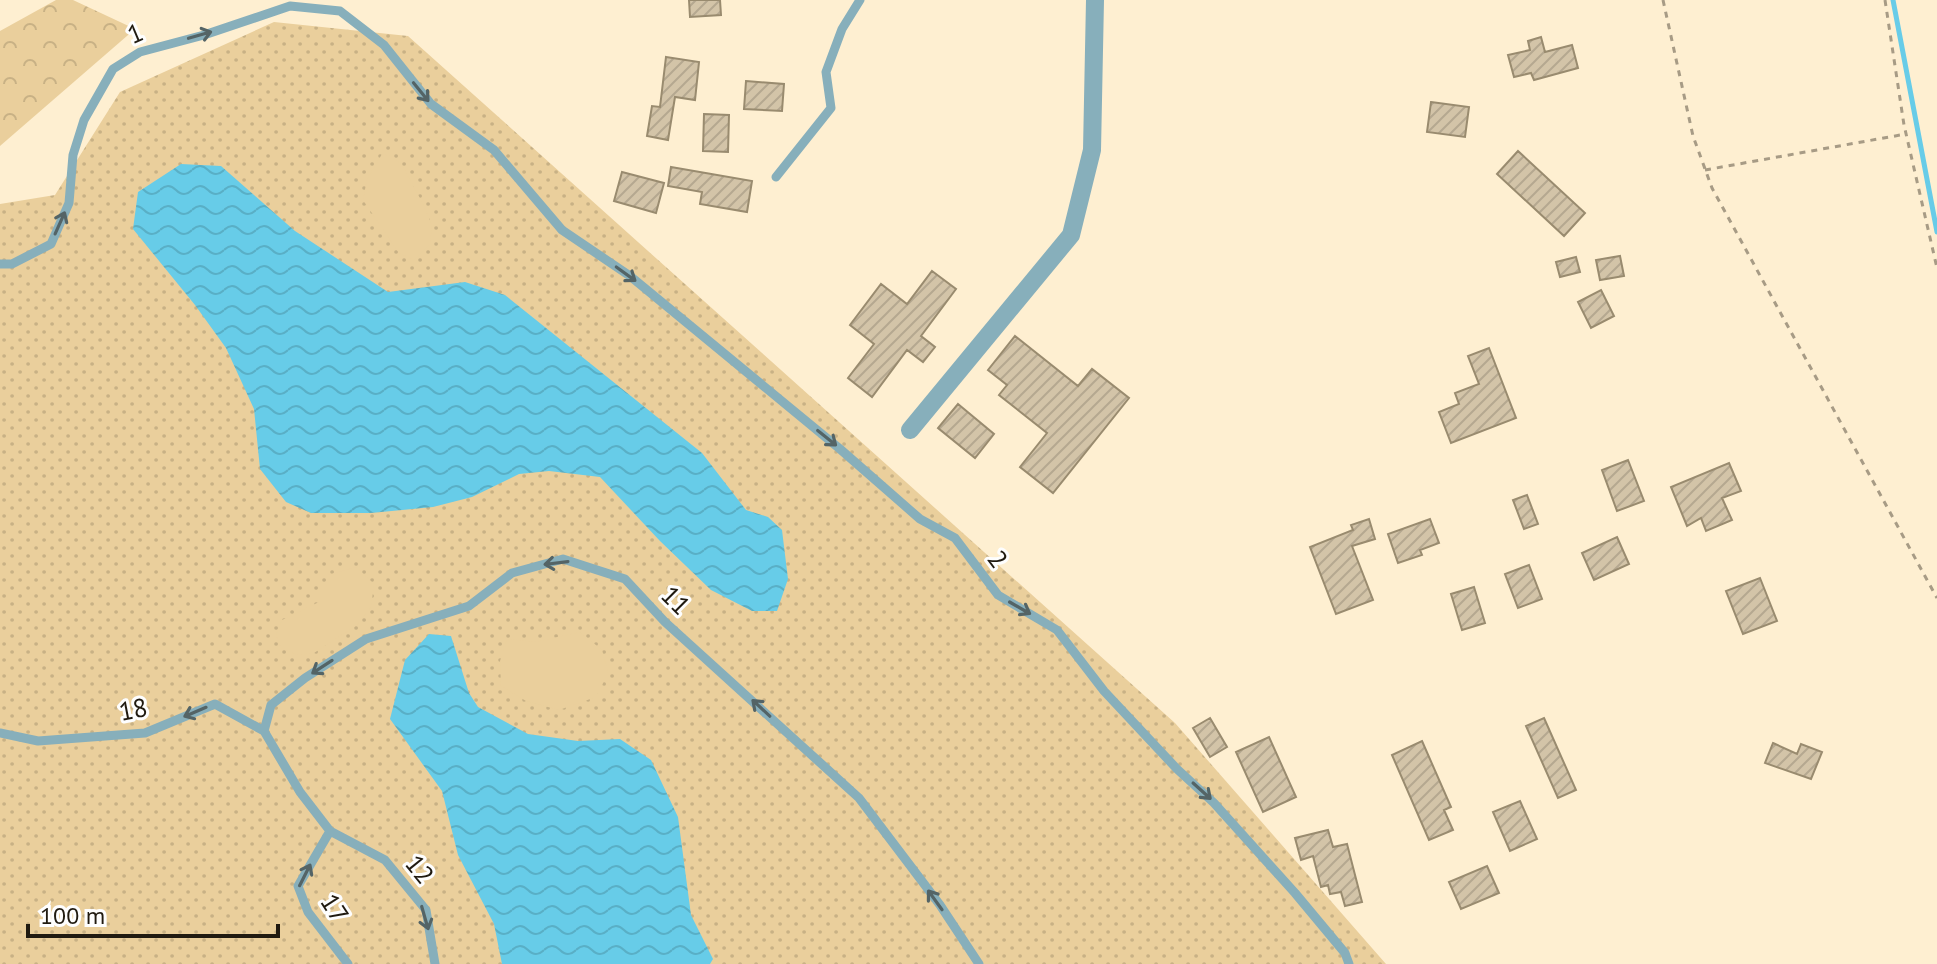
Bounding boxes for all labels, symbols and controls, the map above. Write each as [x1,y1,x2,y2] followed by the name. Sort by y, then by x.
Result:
[122,15,148,51] street label: 1
[187,27,213,42] one-way arrow
[413,81,430,102] one-way arrow
[53,211,68,235] one-way arrow
[615,265,636,282] one-way arrow
[816,430,837,447] one-way arrow
[981,543,1015,575] street label: 2
[543,556,569,571] one-way arrow
[654,578,698,622] street label: 11
[1008,600,1031,616] one-way arrow
[312,659,334,675] one-way arrow
[116,690,150,728] street label: 18
[752,699,772,717] one-way arrow
[183,706,208,721] one-way arrow
[1191,782,1211,800] one-way arrow
[398,848,442,890] street label: 12
[297,864,313,887] one-way arrow
[313,887,357,929] street label: 17
[28,888,278,938] scale bar
[927,889,944,911] one-way arrow
[40,900,105,931] text: 100 m
[419,905,434,931] one-way arrow

